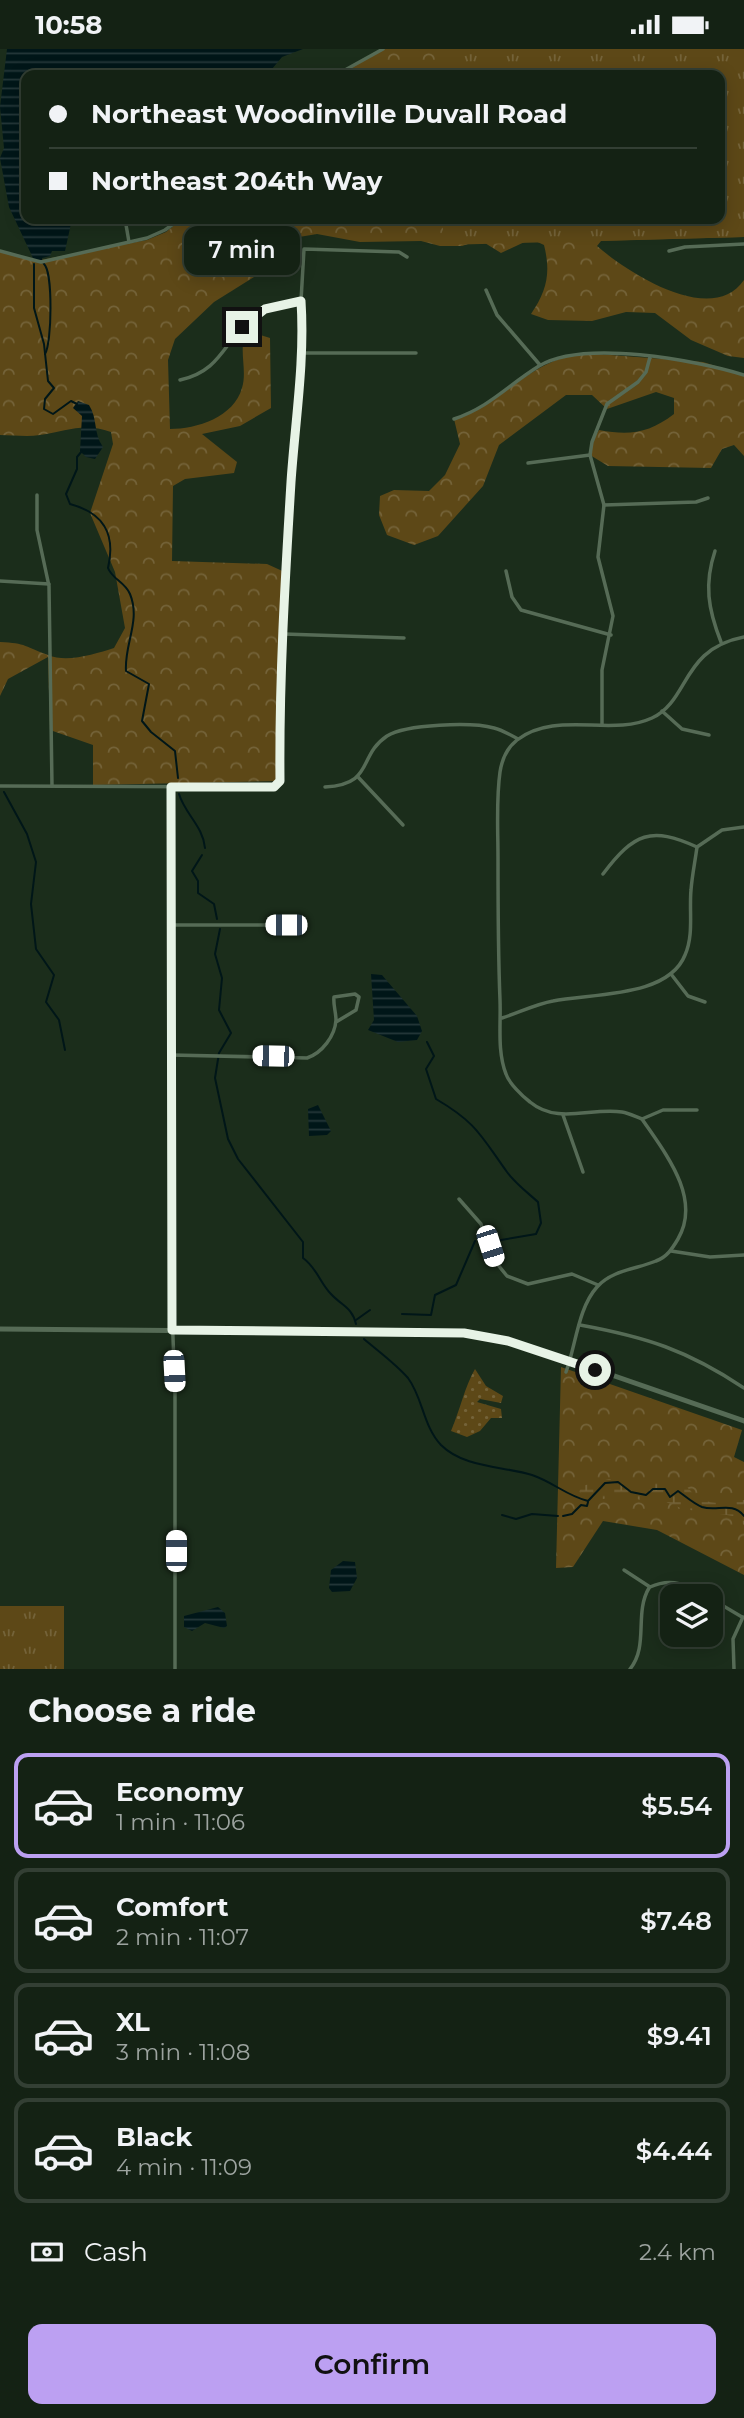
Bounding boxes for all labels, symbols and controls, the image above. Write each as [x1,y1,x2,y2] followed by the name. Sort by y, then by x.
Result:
[35,9,102,41] text: 10:58
[91,98,567,130] text: Northeast Woodinville Duvall Road
[91,165,382,197] text: Northeast 204th Way
[184,225,300,275] callout: 7 min
[209,236,275,264] text: 7 min
[226,311,258,343] route end
[266,915,308,936] car
[252,1045,295,1067] car
[474,1223,507,1269] car
[163,1349,186,1393] car
[579,1354,611,1386] route start
[166,1530,187,1572] car
[660,1584,723,1647] map controls
[660,1584,723,1647] button: layers
[28,1691,256,1730] text: Choose a ride
[32,1774,95,1837] icon: car
[116,1776,243,1808] text: Economy
[641,1790,712,1822] text: $5.54
[116,1808,245,1836] text: 1 min · 11:06
[32,1889,95,1952] icon: car
[116,1891,228,1923] text: Comfort
[640,1905,712,1937] text: $7.48
[116,1923,249,1951] text: 2 min · 11:07
[32,2004,95,2067] icon: car
[116,2006,150,2038] text: XL
[647,2020,712,2052] text: $9.41
[116,2038,250,2066] text: 3 min · 11:08
[32,2119,95,2182] icon: car
[116,2121,192,2153] text: Black
[636,2135,712,2167] text: $4.44
[116,2153,252,2181] text: 4 min · 11:09
[28,2233,66,2271] icon: cash
[84,2236,148,2268] text: Cash
[639,2238,716,2266] text: 2.4 km
[28,2324,716,2404] button: Confirm

